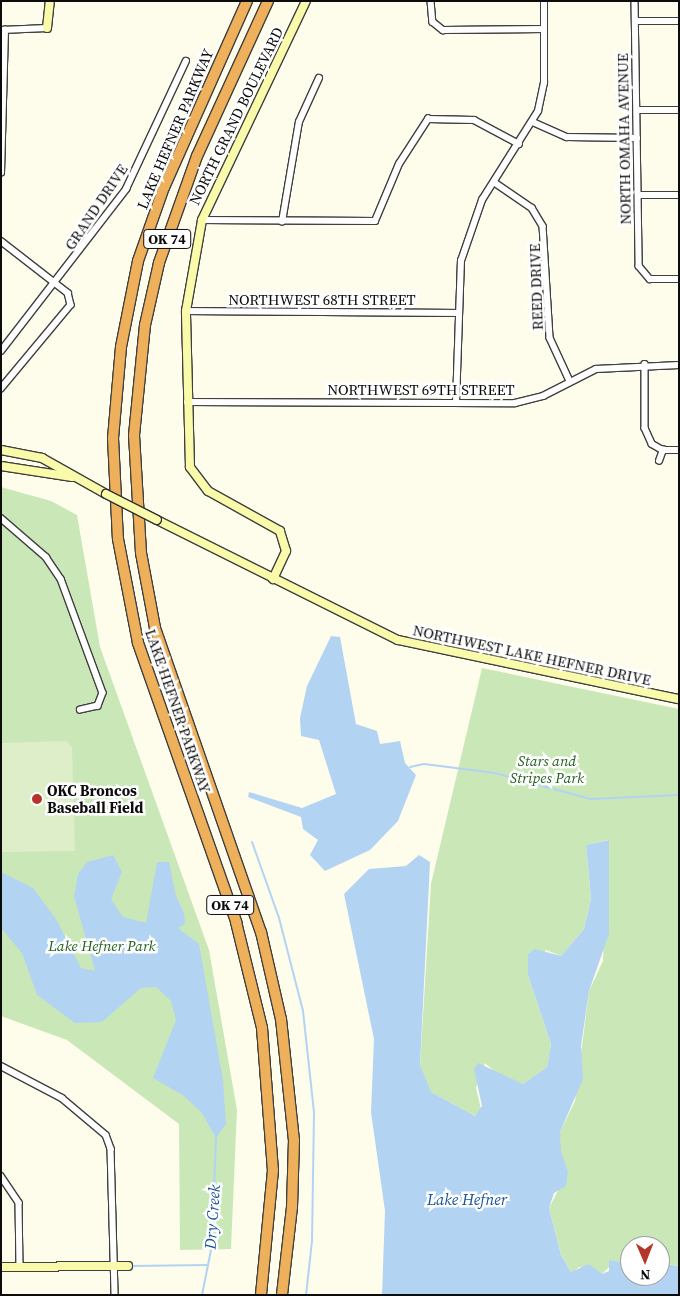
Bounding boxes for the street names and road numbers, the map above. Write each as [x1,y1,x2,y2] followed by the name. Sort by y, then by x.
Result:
[185,24,287,208] street label: NORTH GRAND BOULEVARD
[133,46,217,212] street label: LAKE HEFNER PARKWAY
[614,53,634,225] street label: NORTH OMAHA AVENUE
[61,161,131,253] street label: GRAND DRIVE
[142,228,192,250] road number: OK 74
[525,243,547,331] street label: REED DRIVE
[228,291,416,309] street label: NORTHWEST 68TH STREET
[327,381,515,399] street label: NORTHWEST 69TH STREET
[411,621,653,689] street label: NORTHWEST LAKE HEFNER DRIVE
[141,627,215,795] street label: LAKE HEFNER PARKWAY
[205,894,255,916] road number: OK 74

